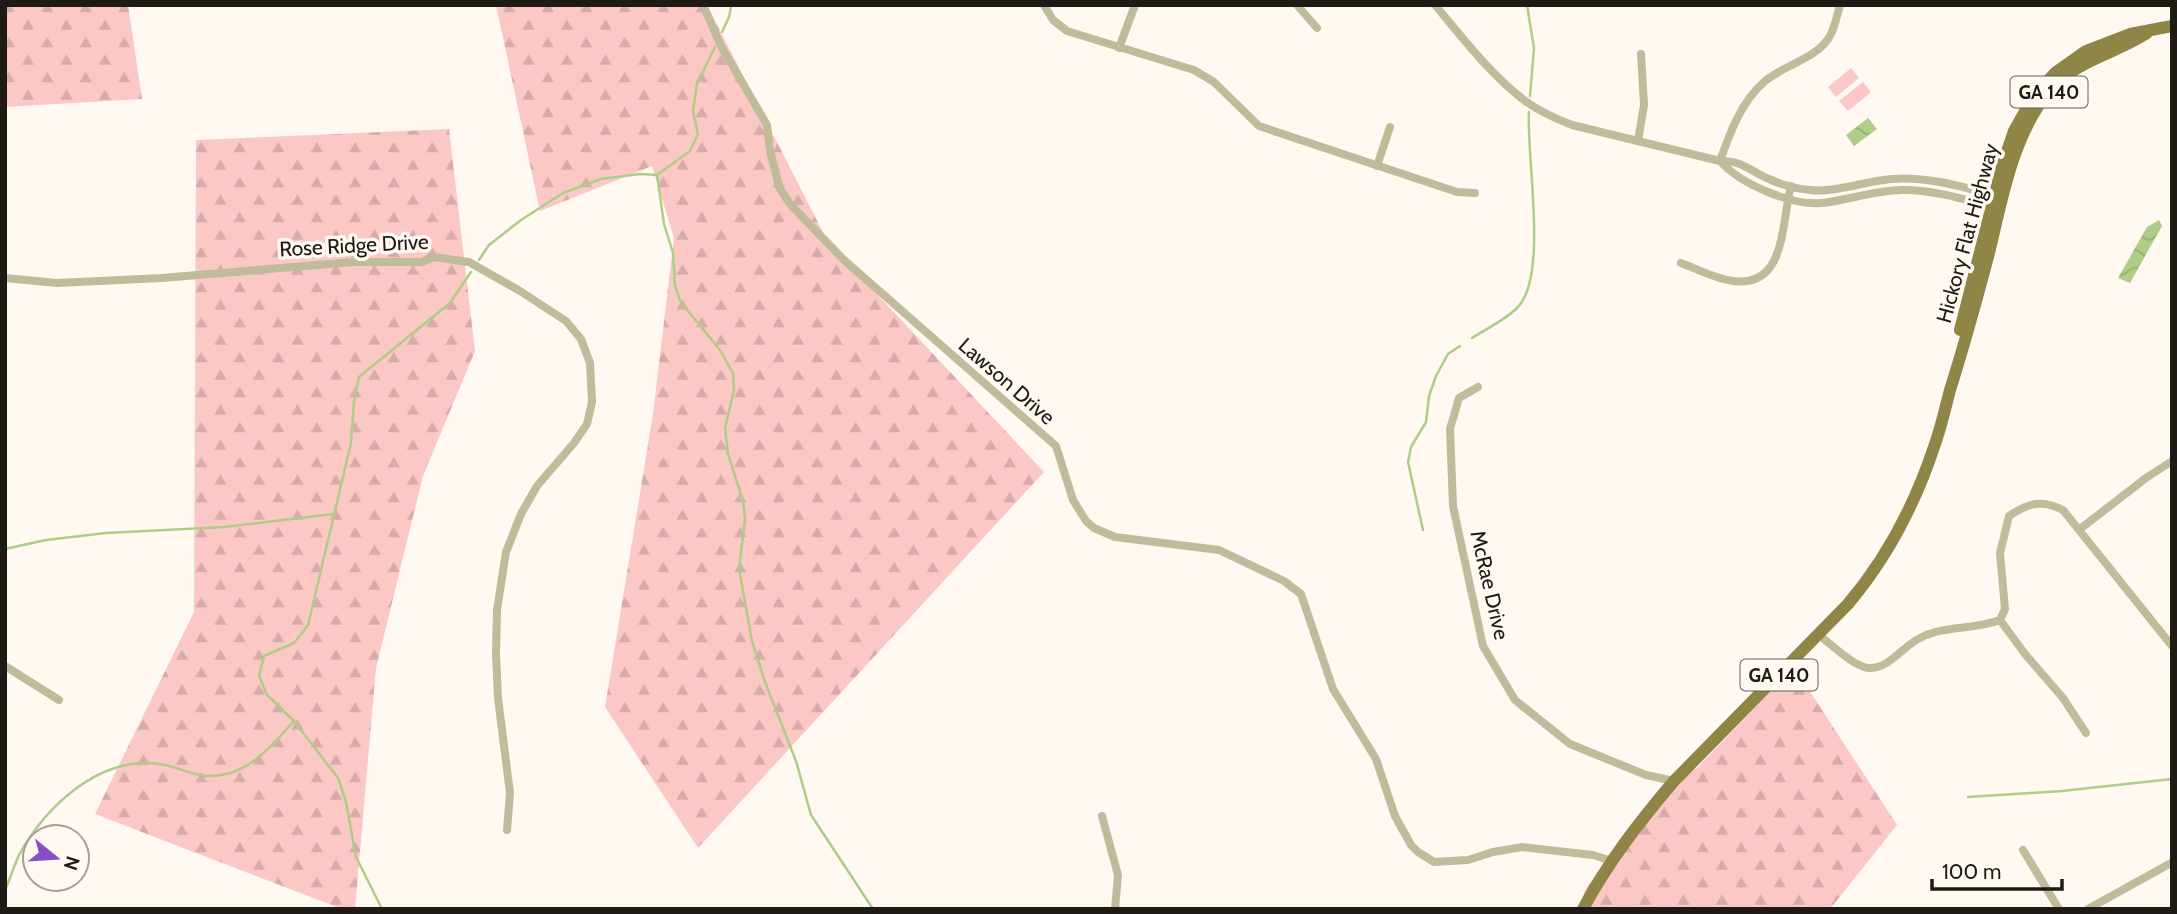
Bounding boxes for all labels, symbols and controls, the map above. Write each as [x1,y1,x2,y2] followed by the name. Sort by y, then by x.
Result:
[2010,76,2088,108] road number: GA 140
[1931,140,2003,326] street label: Hickory Flat Highway
[279,229,430,261] street label: Rose Ridge Drive
[954,332,1060,430] street label: Lawson Drive
[1465,528,1515,642] street label: McRae Drive
[1740,660,1817,690] road number: GA 140
[21,823,91,893] north arrow
[1932,848,2062,892] scale bar
[59,853,85,873] text: N
[1942,859,2001,884] text: 100 m

